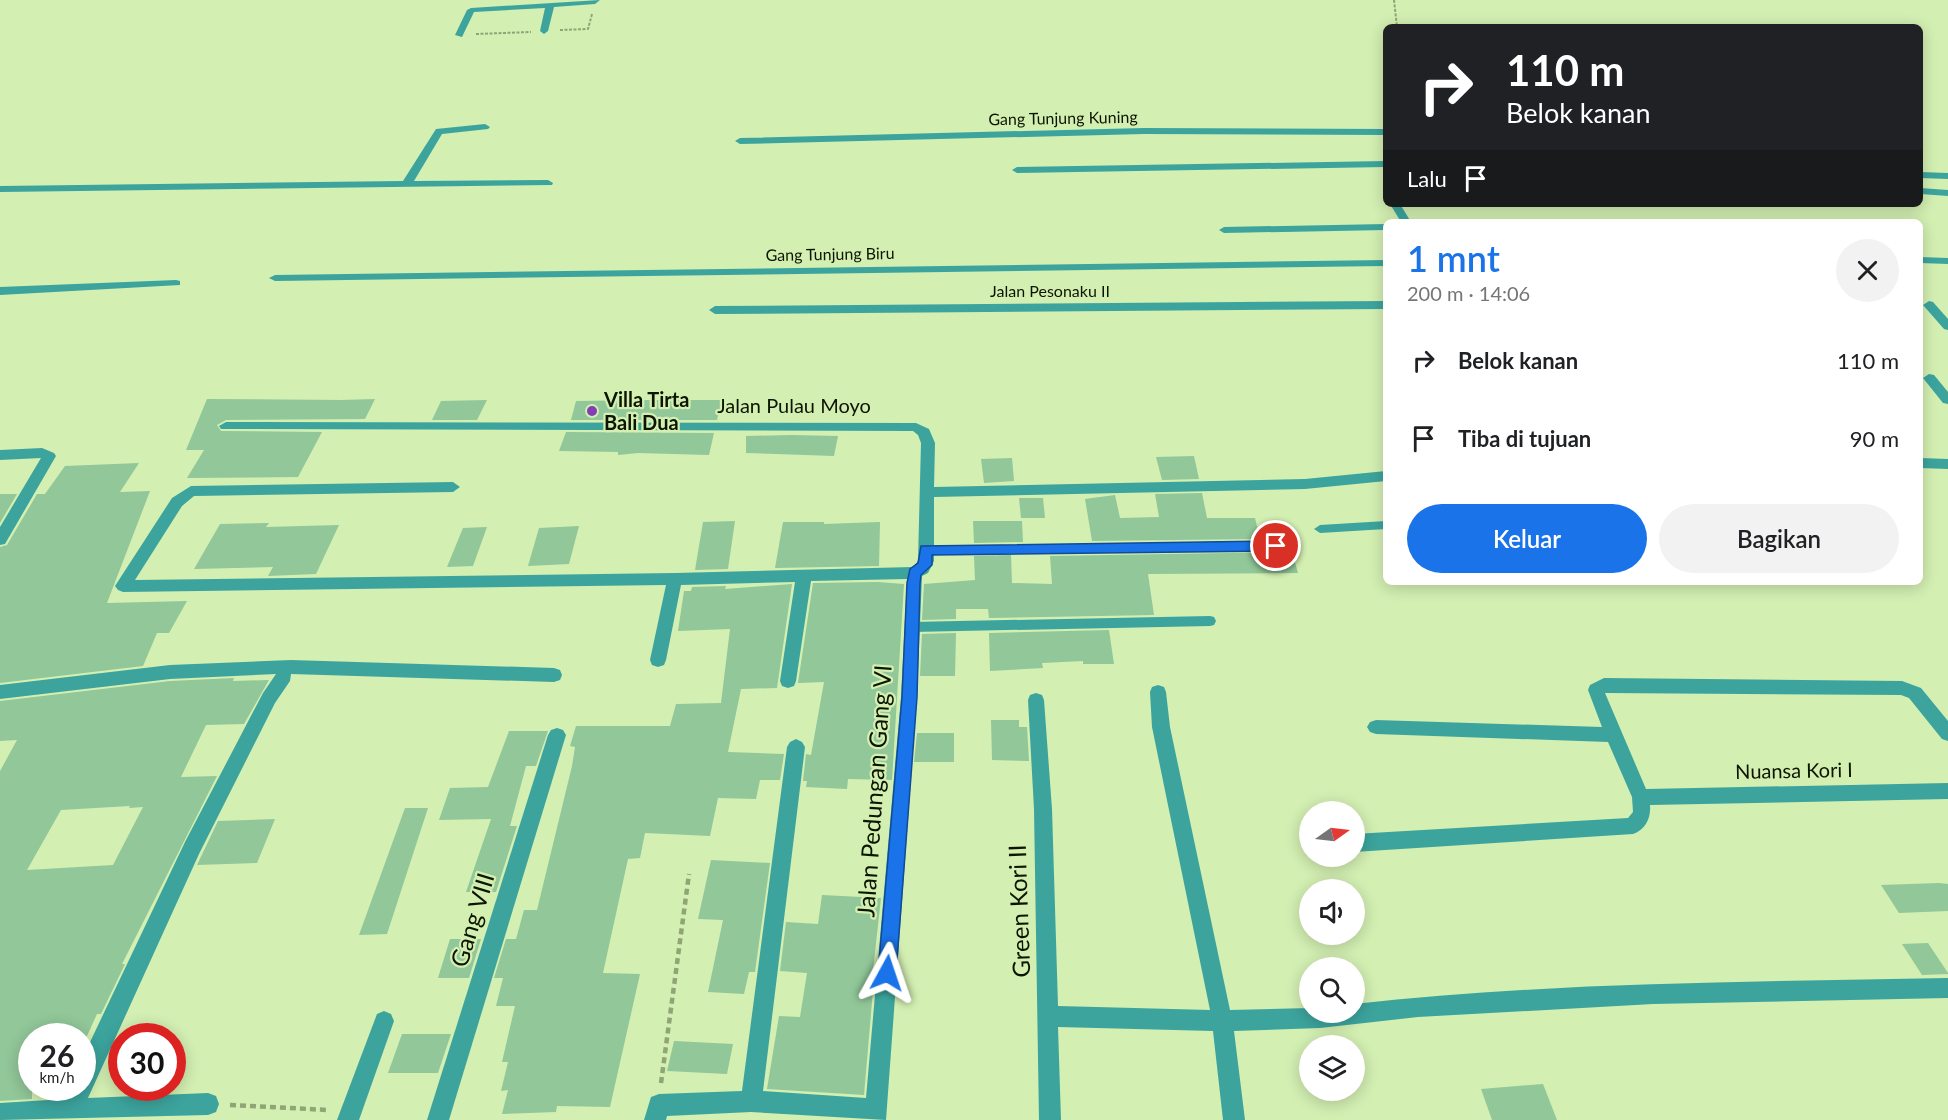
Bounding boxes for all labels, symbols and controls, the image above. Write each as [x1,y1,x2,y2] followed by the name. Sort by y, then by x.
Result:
[1506,45,1624,95] text: 110 m
[1407,48,1485,126] icon: right
[1506,96,1651,129] text: Belok kanan
[988,107,1138,128] street label: Gang Tunjung Kuning
[1459,162,1492,195] icon: arrive
[1407,165,1447,192] text: Lalu
[1407,236,1500,280] text: 1 mnt
[1836,239,1899,302] button: close
[765,243,895,264] street label: Gang Tunjung Biru
[990,281,1110,300] street label: Jalan Pesonaku II
[1407,281,1530,305] text: 200 m · 14:06
[1407,344,1440,377] icon: right
[1458,347,1578,374] text: Belok kanan
[1837,347,1899,374] text: 110 m
[603,387,689,434] place label: Villa Tirta Bali Dua
[717,393,871,417] street label: Jalan Pulau Moyo
[585,404,599,418] marker: Villa Tirta Bali Dua
[1407,422,1440,455] icon: arrive
[1458,425,1591,452] text: Tiba di tujuan
[1850,425,1899,452] text: 90 m
[1407,504,1647,573] button: Keluar
[1659,504,1899,573] button: Bagikan
[1250,520,1301,571] pin
[1259,529,1292,562] icon: arrive
[850,664,897,918] street label: Jalan Pedungan Gang VI
[1735,757,1853,783] street label: Nuansa Kori I
[1299,801,1365,867] north arrow
[1299,801,1365,1101] map controls
[1002,844,1035,978] street label: Green Kori II
[444,869,500,970] street label: Gang VIII
[1299,879,1365,945] button: sound
[855,941,919,1005] position arrow
[1299,957,1365,1023] button: search
[108,1023,186,1101] speed limit sign: 30
[1299,1035,1365,1101] button: layers
[40,1037,74,1073] text: 26
[39,1068,75,1086] text: km/h

